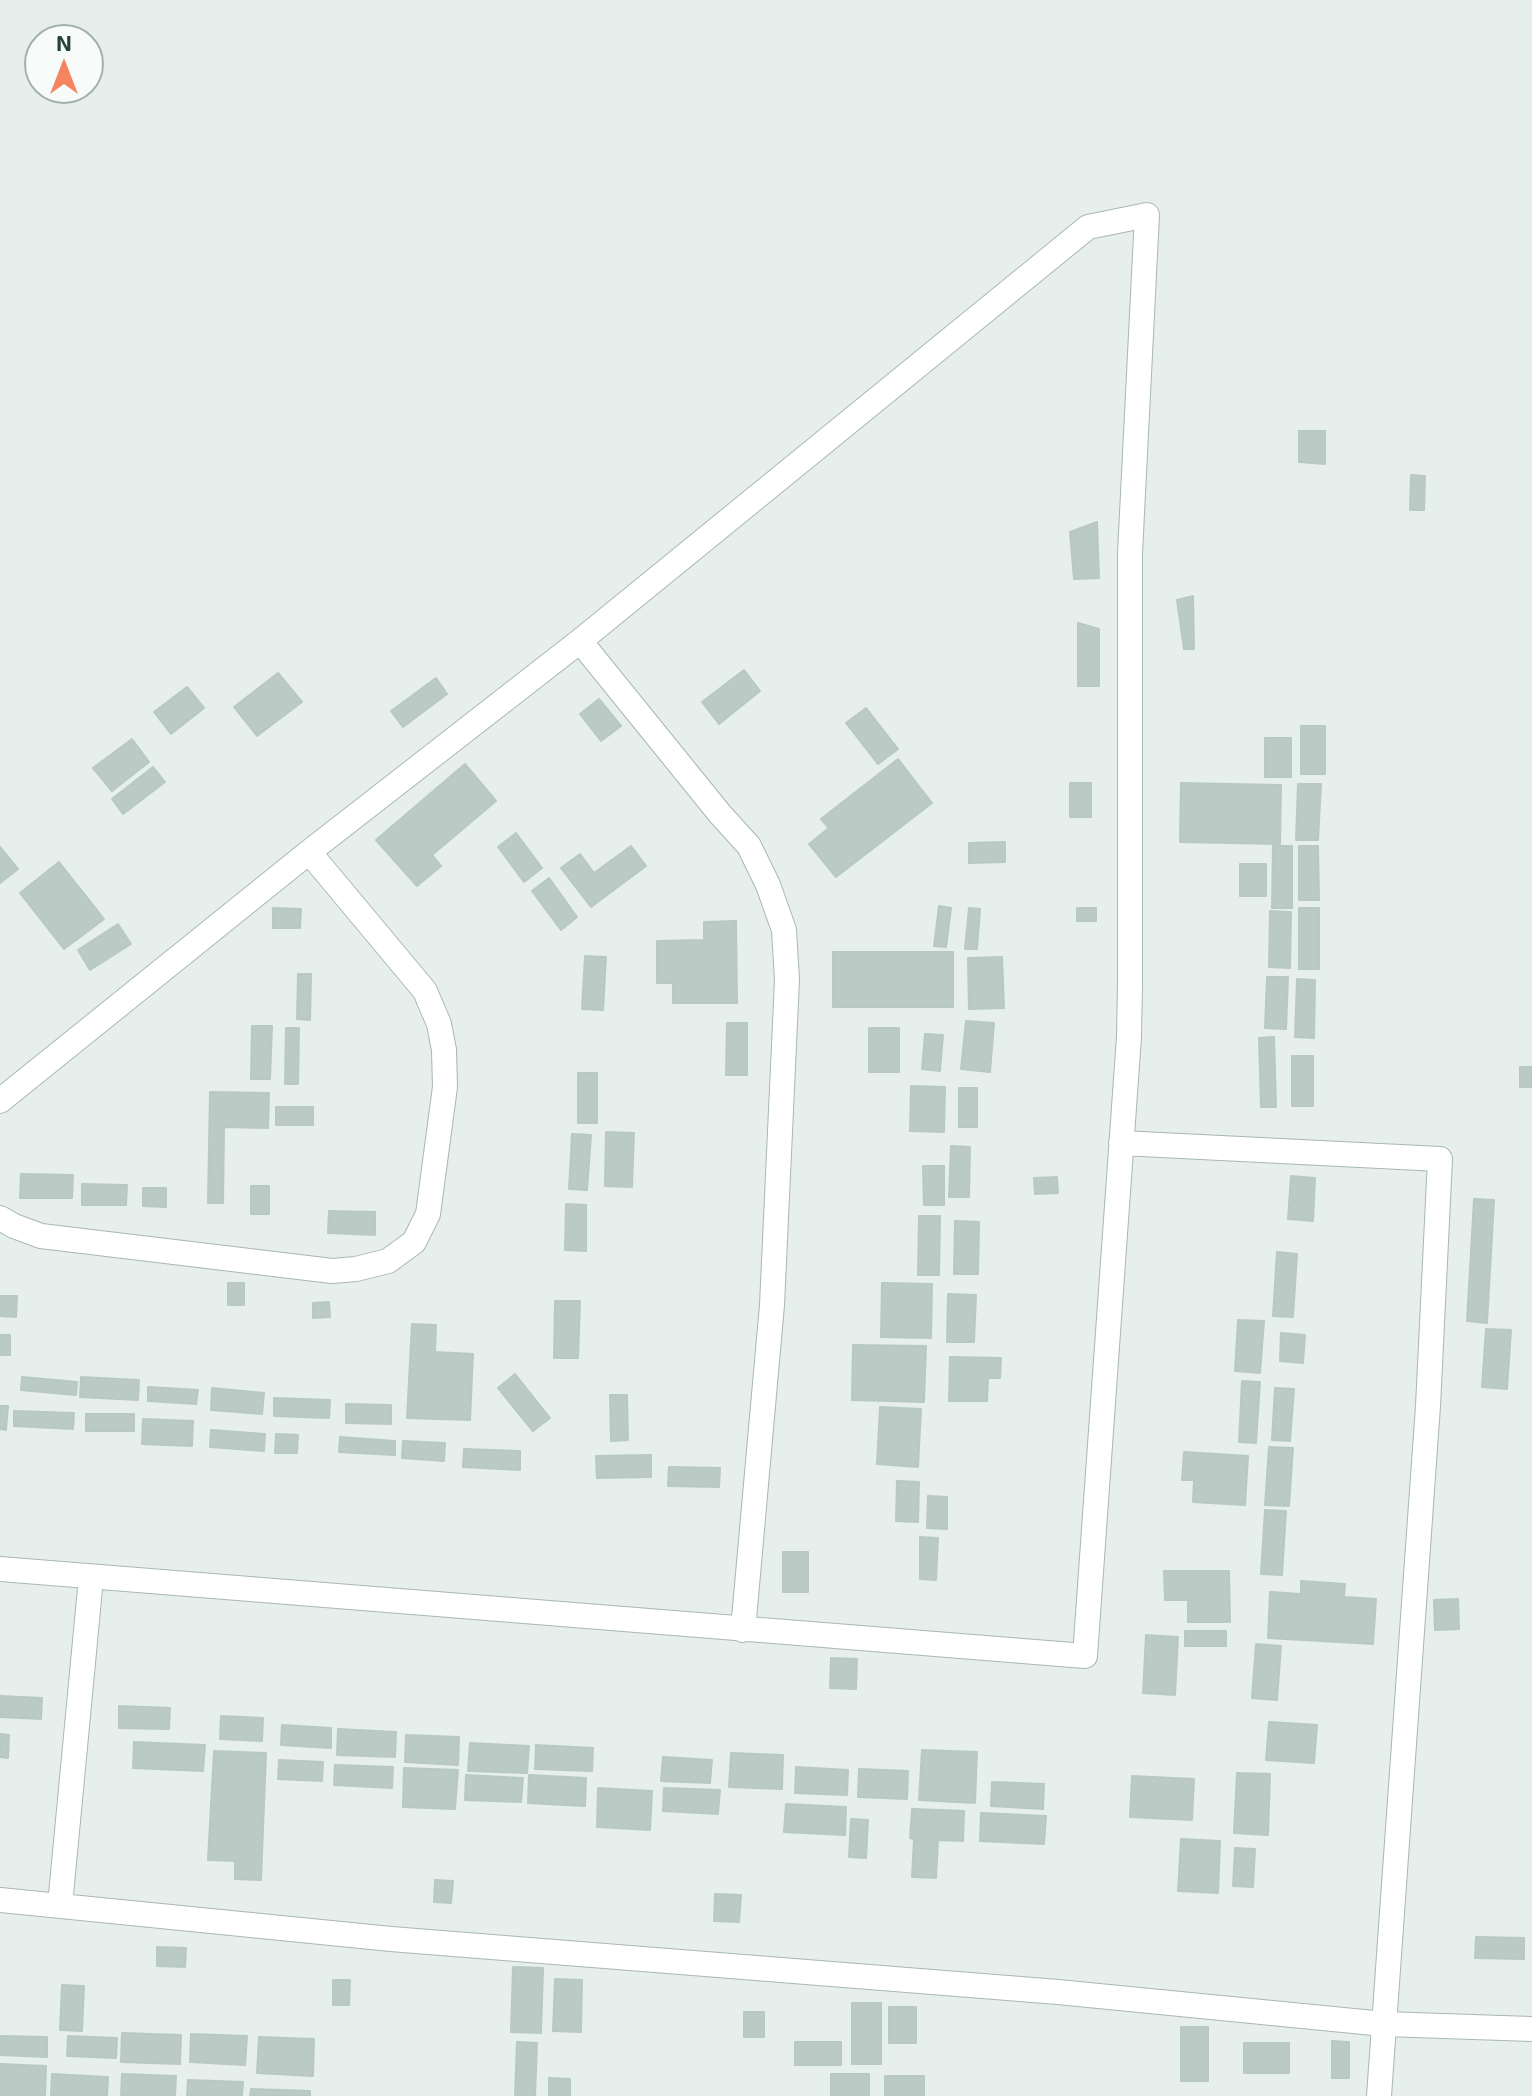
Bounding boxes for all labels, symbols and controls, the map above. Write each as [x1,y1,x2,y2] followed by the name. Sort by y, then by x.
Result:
[24,24,104,104] north arrow
[56,29,72,55] text: N

